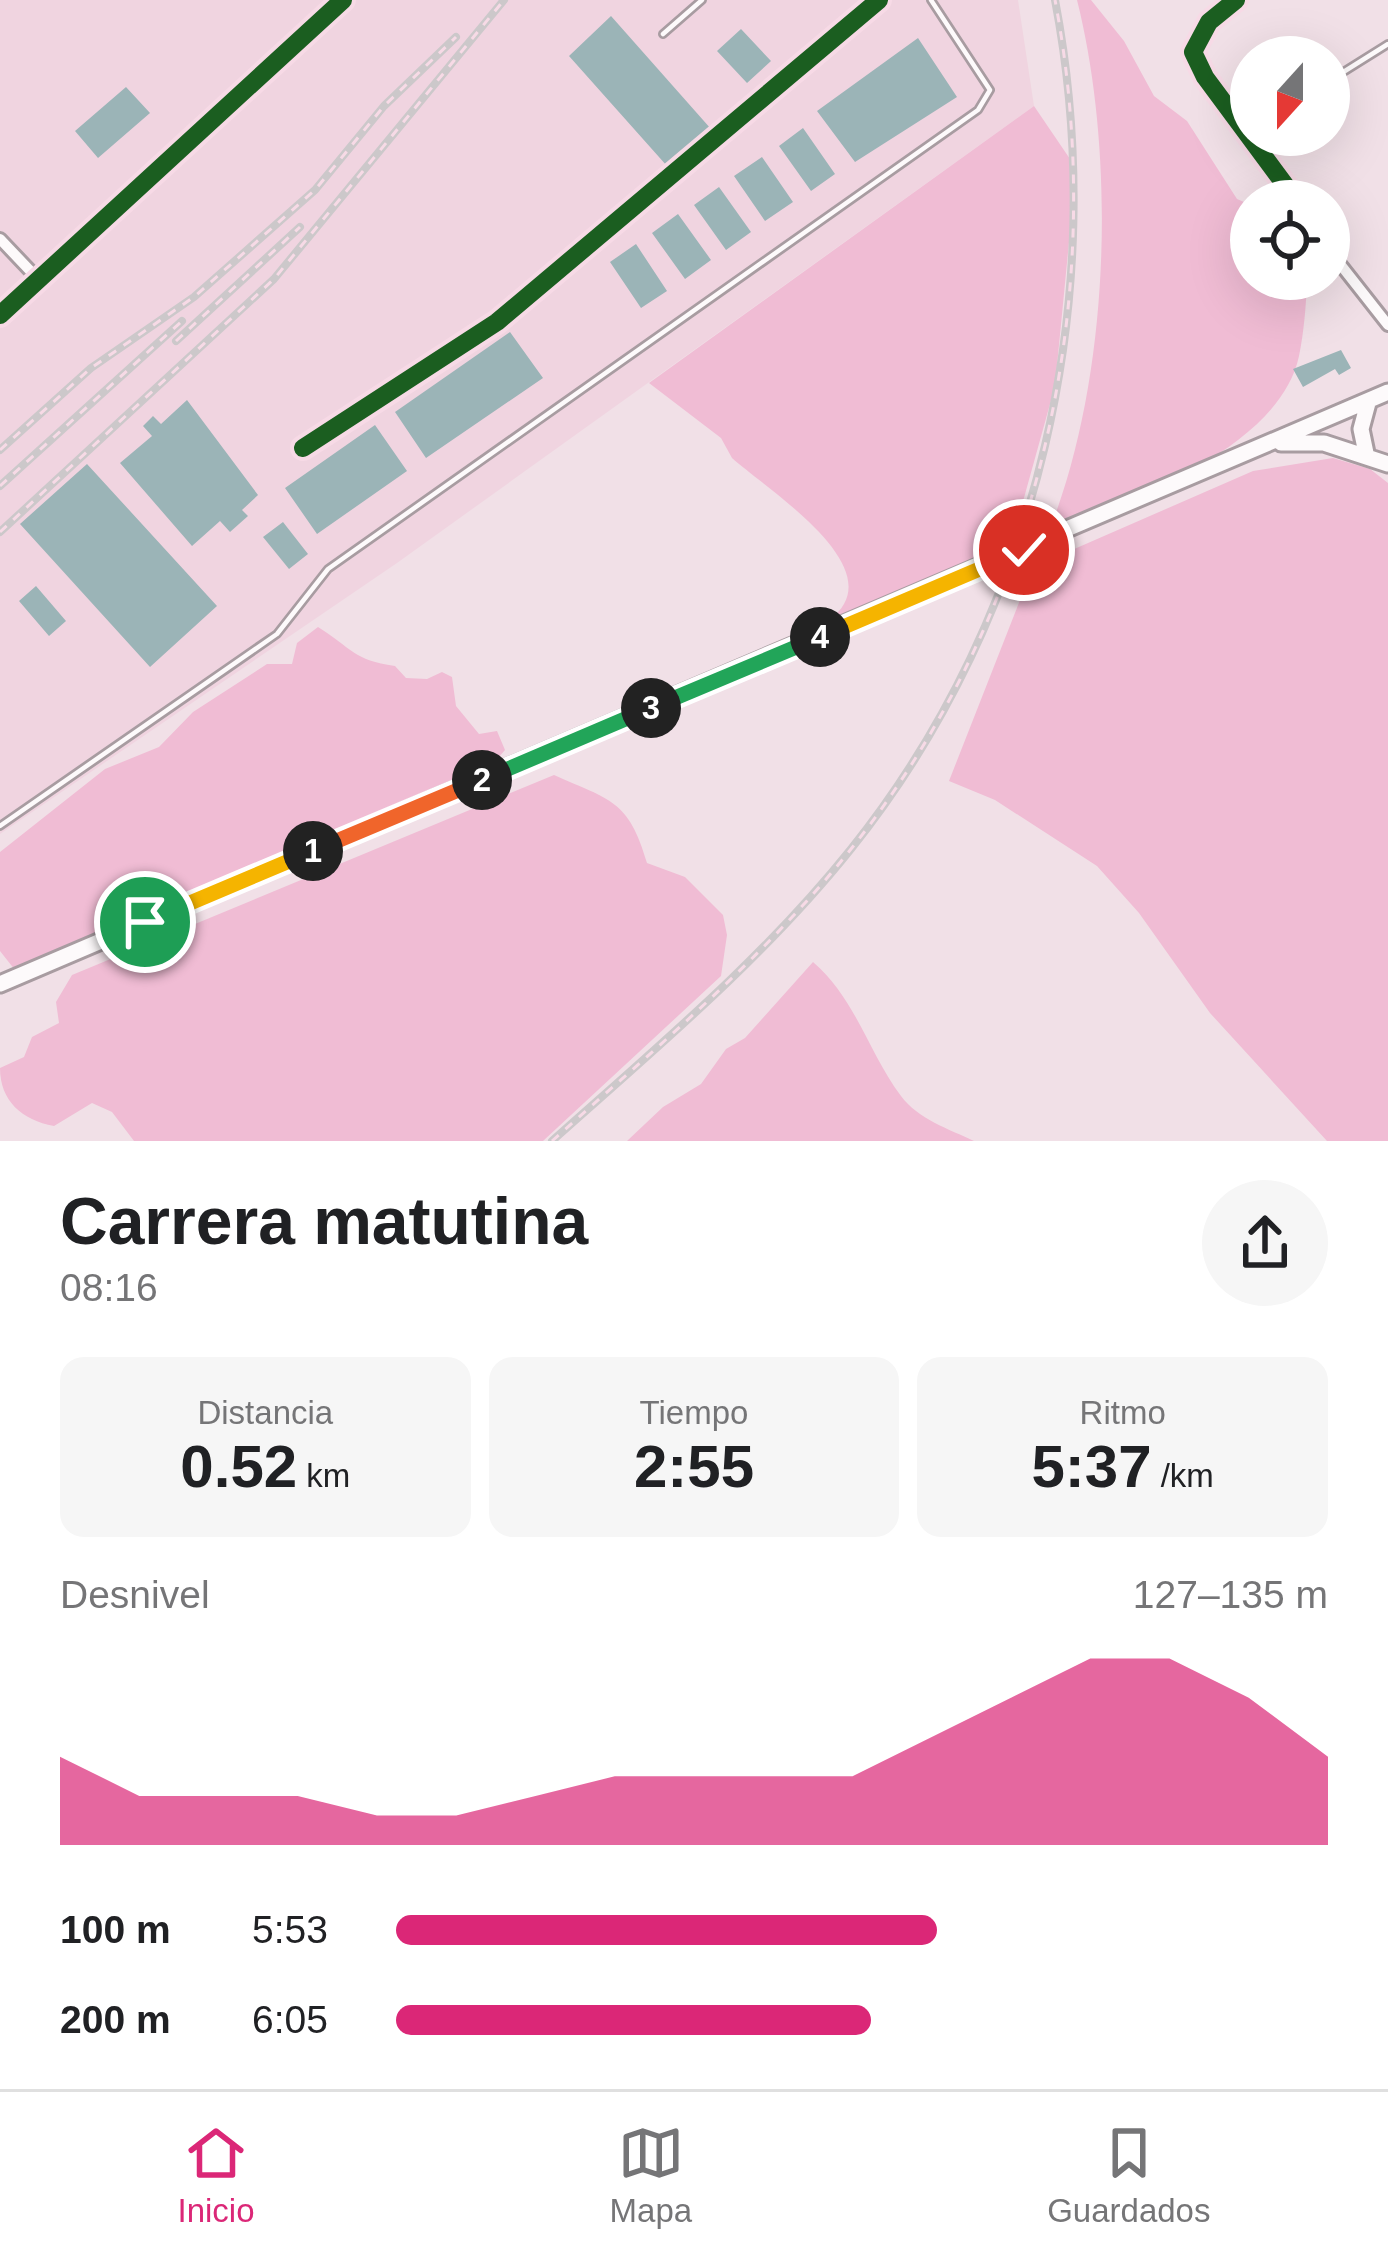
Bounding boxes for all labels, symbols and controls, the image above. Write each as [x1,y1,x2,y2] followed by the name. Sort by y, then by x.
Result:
[1230,36,1350,156] north arrow
[1230,36,1350,300] map controls
[1230,180,1350,300] button: locate
[973,499,1075,601] pin
[991,517,1057,583] icon: check
[790,607,850,667] pin: 4
[811,618,829,655] text: 4
[621,678,681,738] pin: 3
[642,689,660,726] text: 3
[452,750,512,810] pin: 2
[473,761,491,798] text: 2
[283,821,343,881] pin: 1
[304,832,322,869] text: 1
[94,871,196,973] pin
[112,889,178,955] icon: arrive
[1202,1180,1328,1306] button: share
[60,1184,588,1258] text: Carrera matutina
[60,1266,158,1309] text: 08:16
[197,1394,333,1431] text: Distancia
[640,1394,748,1431] text: Tiempo
[1080,1394,1166,1431] text: Ritmo
[180,1433,297,1500] text: 0.52
[634,1433,754,1500] text: 2:55
[1031,1433,1152,1500] text: 5:37
[297,1457,350,1494] text: km
[1152,1457,1214,1494] text: /km
[60,1573,210,1616] text: Desnivel
[1133,1573,1328,1616] text: 127–135 m
[60,1908,171,1951] text: 100 m
[252,1908,328,1951] text: 5:53
[60,1998,171,2041] text: 200 m
[252,1998,328,2041] text: 6:05
[178,2120,255,2230] tab: Inicio
[610,2120,692,2230] tab: Mapa
[1047,2120,1210,2230] tab: Guardados

